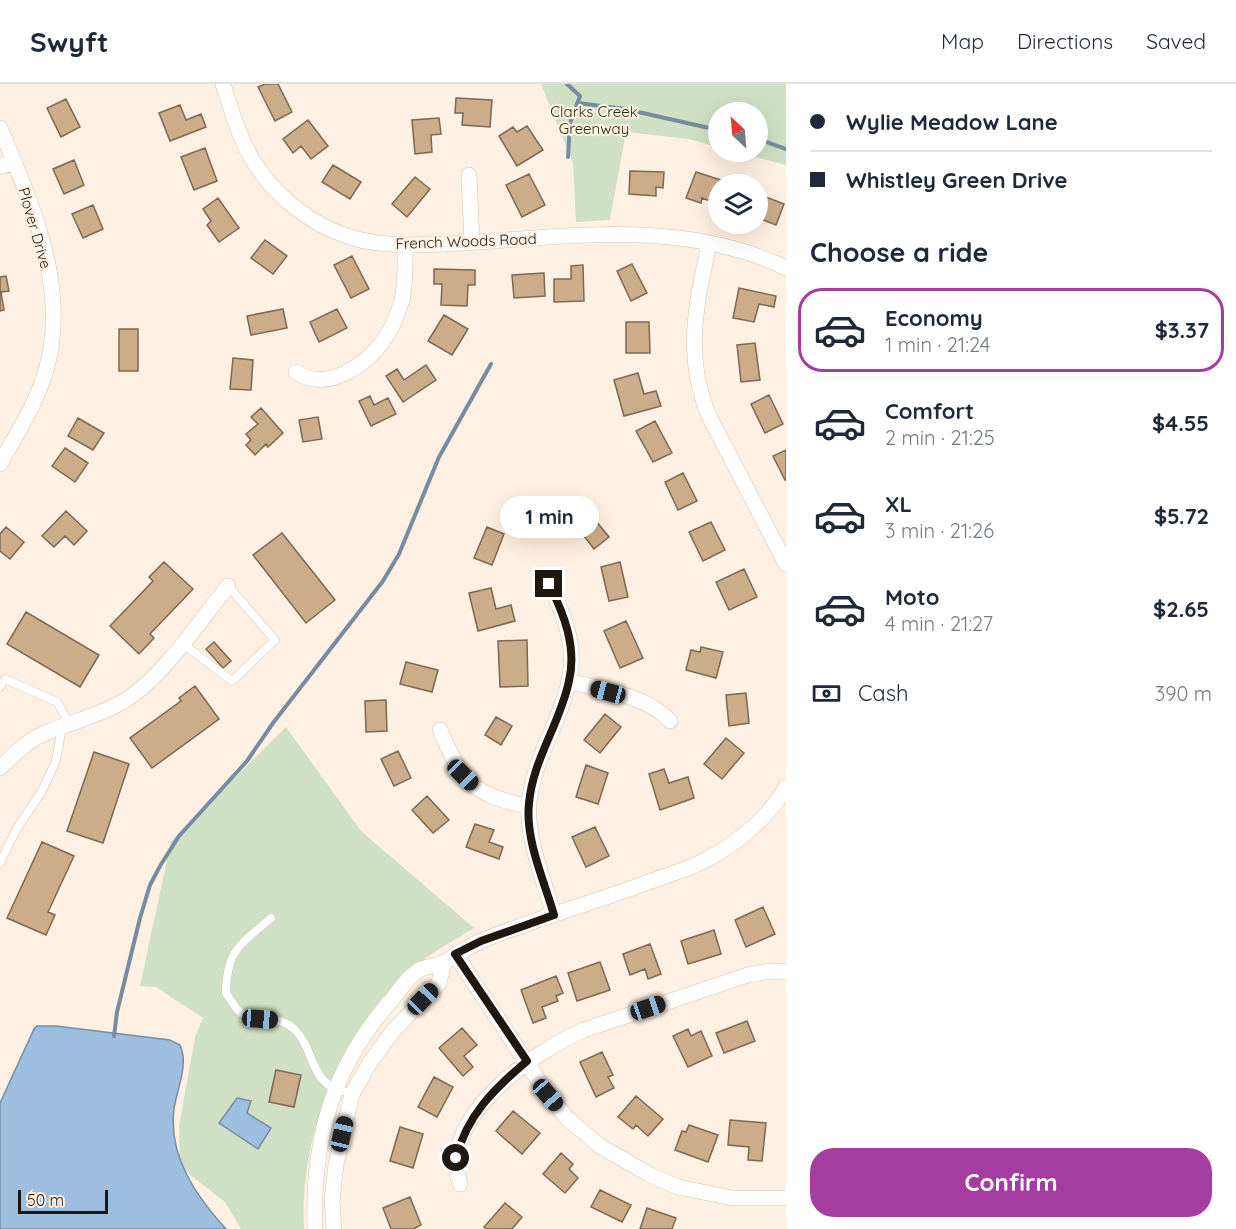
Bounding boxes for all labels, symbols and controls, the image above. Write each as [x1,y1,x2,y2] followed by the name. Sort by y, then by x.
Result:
[30,24,108,59] text: Swyft
[941,28,984,54] text: Map
[1017,28,1113,54] text: Directions
[1146,28,1206,54] text: Saved
[550,102,638,138] park label: Clarks Creek Greenway
[708,102,768,162] north arrow
[708,102,768,234] map controls
[846,108,1058,136] text: Wylie Meadow Lane
[846,166,1067,194] text: Whistley Green Drive
[708,174,768,234] button: layers
[14,185,56,271] street label: Plover Drive
[395,229,537,253] street label: French Woods Road
[810,235,988,269] text: Choose a ride
[813,303,867,357] icon: car
[885,304,983,332] text: Economy
[1155,316,1209,344] text: $3.37
[885,332,990,357] text: 1 min · 21:24
[813,396,867,450] icon: car
[885,397,974,425] text: Comfort
[1152,409,1209,437] text: $4.55
[885,425,995,450] text: 2 min · 21:25
[813,489,867,543] icon: car
[885,490,912,518] text: XL
[500,497,598,539] callout: 1 min
[1154,502,1209,530] text: $5.72
[525,504,574,529] text: 1 min
[885,518,994,543] text: 3 min · 21:26
[535,570,562,597] route end
[813,582,867,636] icon: car
[885,583,939,611] text: Moto
[1153,595,1209,623] text: $2.65
[885,611,993,636] text: 4 min · 21:27
[810,677,843,710] icon: cash
[588,679,628,705] car
[858,679,909,707] text: Cash
[1155,681,1212,706] text: 390 m
[444,756,482,794] car
[404,980,442,1018] car
[628,994,668,1022] car
[241,1009,279,1029] car
[529,1076,567,1114] car
[329,1114,355,1154] car
[442,1144,469,1171] route start
[810,1148,1212,1217] button: Confirm
[18,1187,108,1214] scale bar
[27,1190,64,1210] text: 50 m

